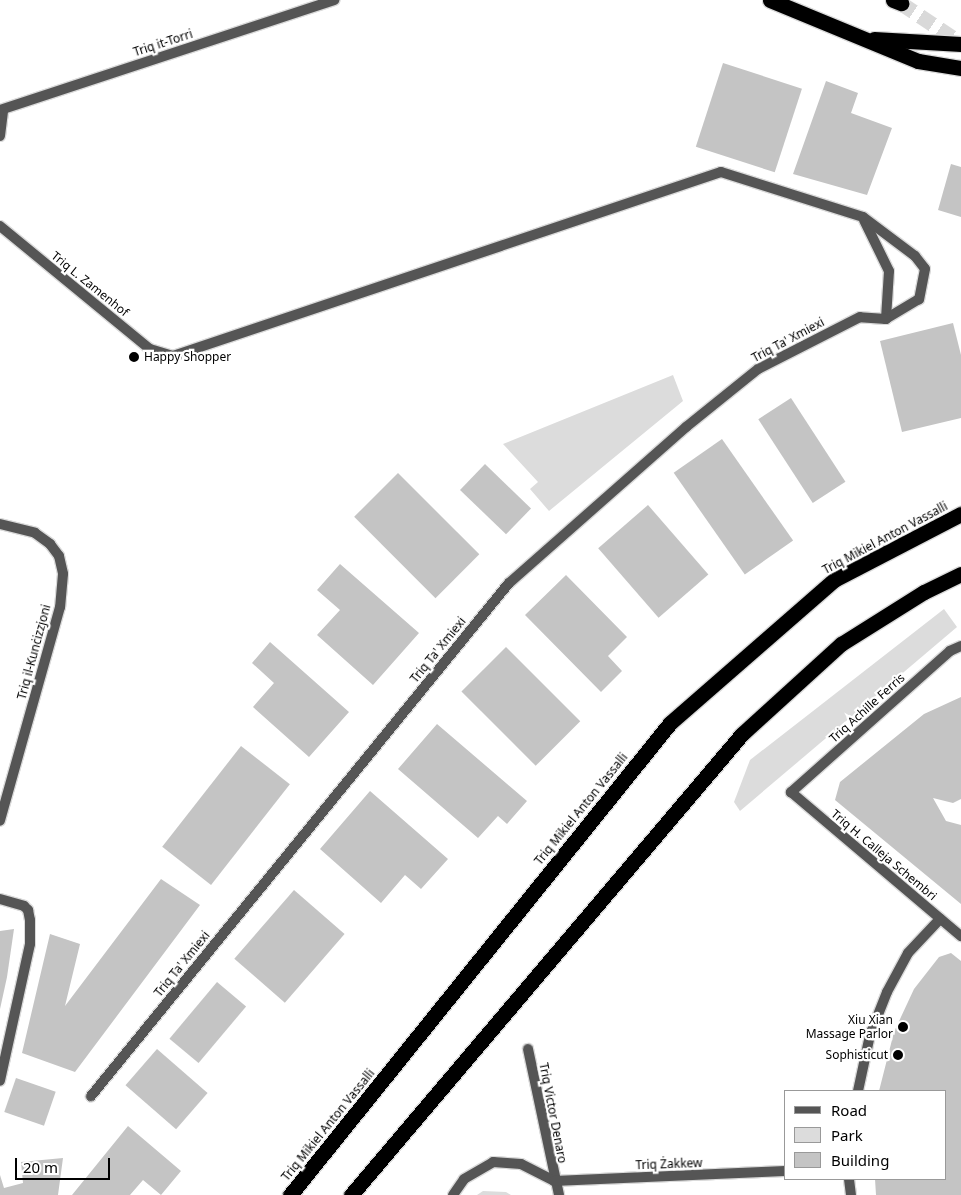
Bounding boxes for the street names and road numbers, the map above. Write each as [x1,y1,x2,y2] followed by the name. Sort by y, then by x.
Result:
[132,27,194,59] street label: Triq it-Torri
[49,248,131,320] street label: Triq L. Zamenhof
[749,315,827,365] street label: Triq Ta' Xmiexi
[820,499,950,577] street label: Triq Mikiel Anton Vassalli
[14,603,54,701] street label: Triq il-Kunċizzjoni
[407,614,469,686] street label: Triq Ta' Xmiexi
[826,670,908,746] street label: Triq Achille Ferris
[532,750,630,868] street label: Triq Mikiel Anton Vassalli
[828,807,940,903] street label: Triq H. Calleja Schembri
[151,928,213,1000] street label: Triq Ta' Xmiexi
[536,1062,570,1164] street label: Triq Victor Denaro
[279,1066,377,1184] street label: Triq Mikiel Anton Vassalli
[635,1156,703,1172] street label: Triq Żakkew

